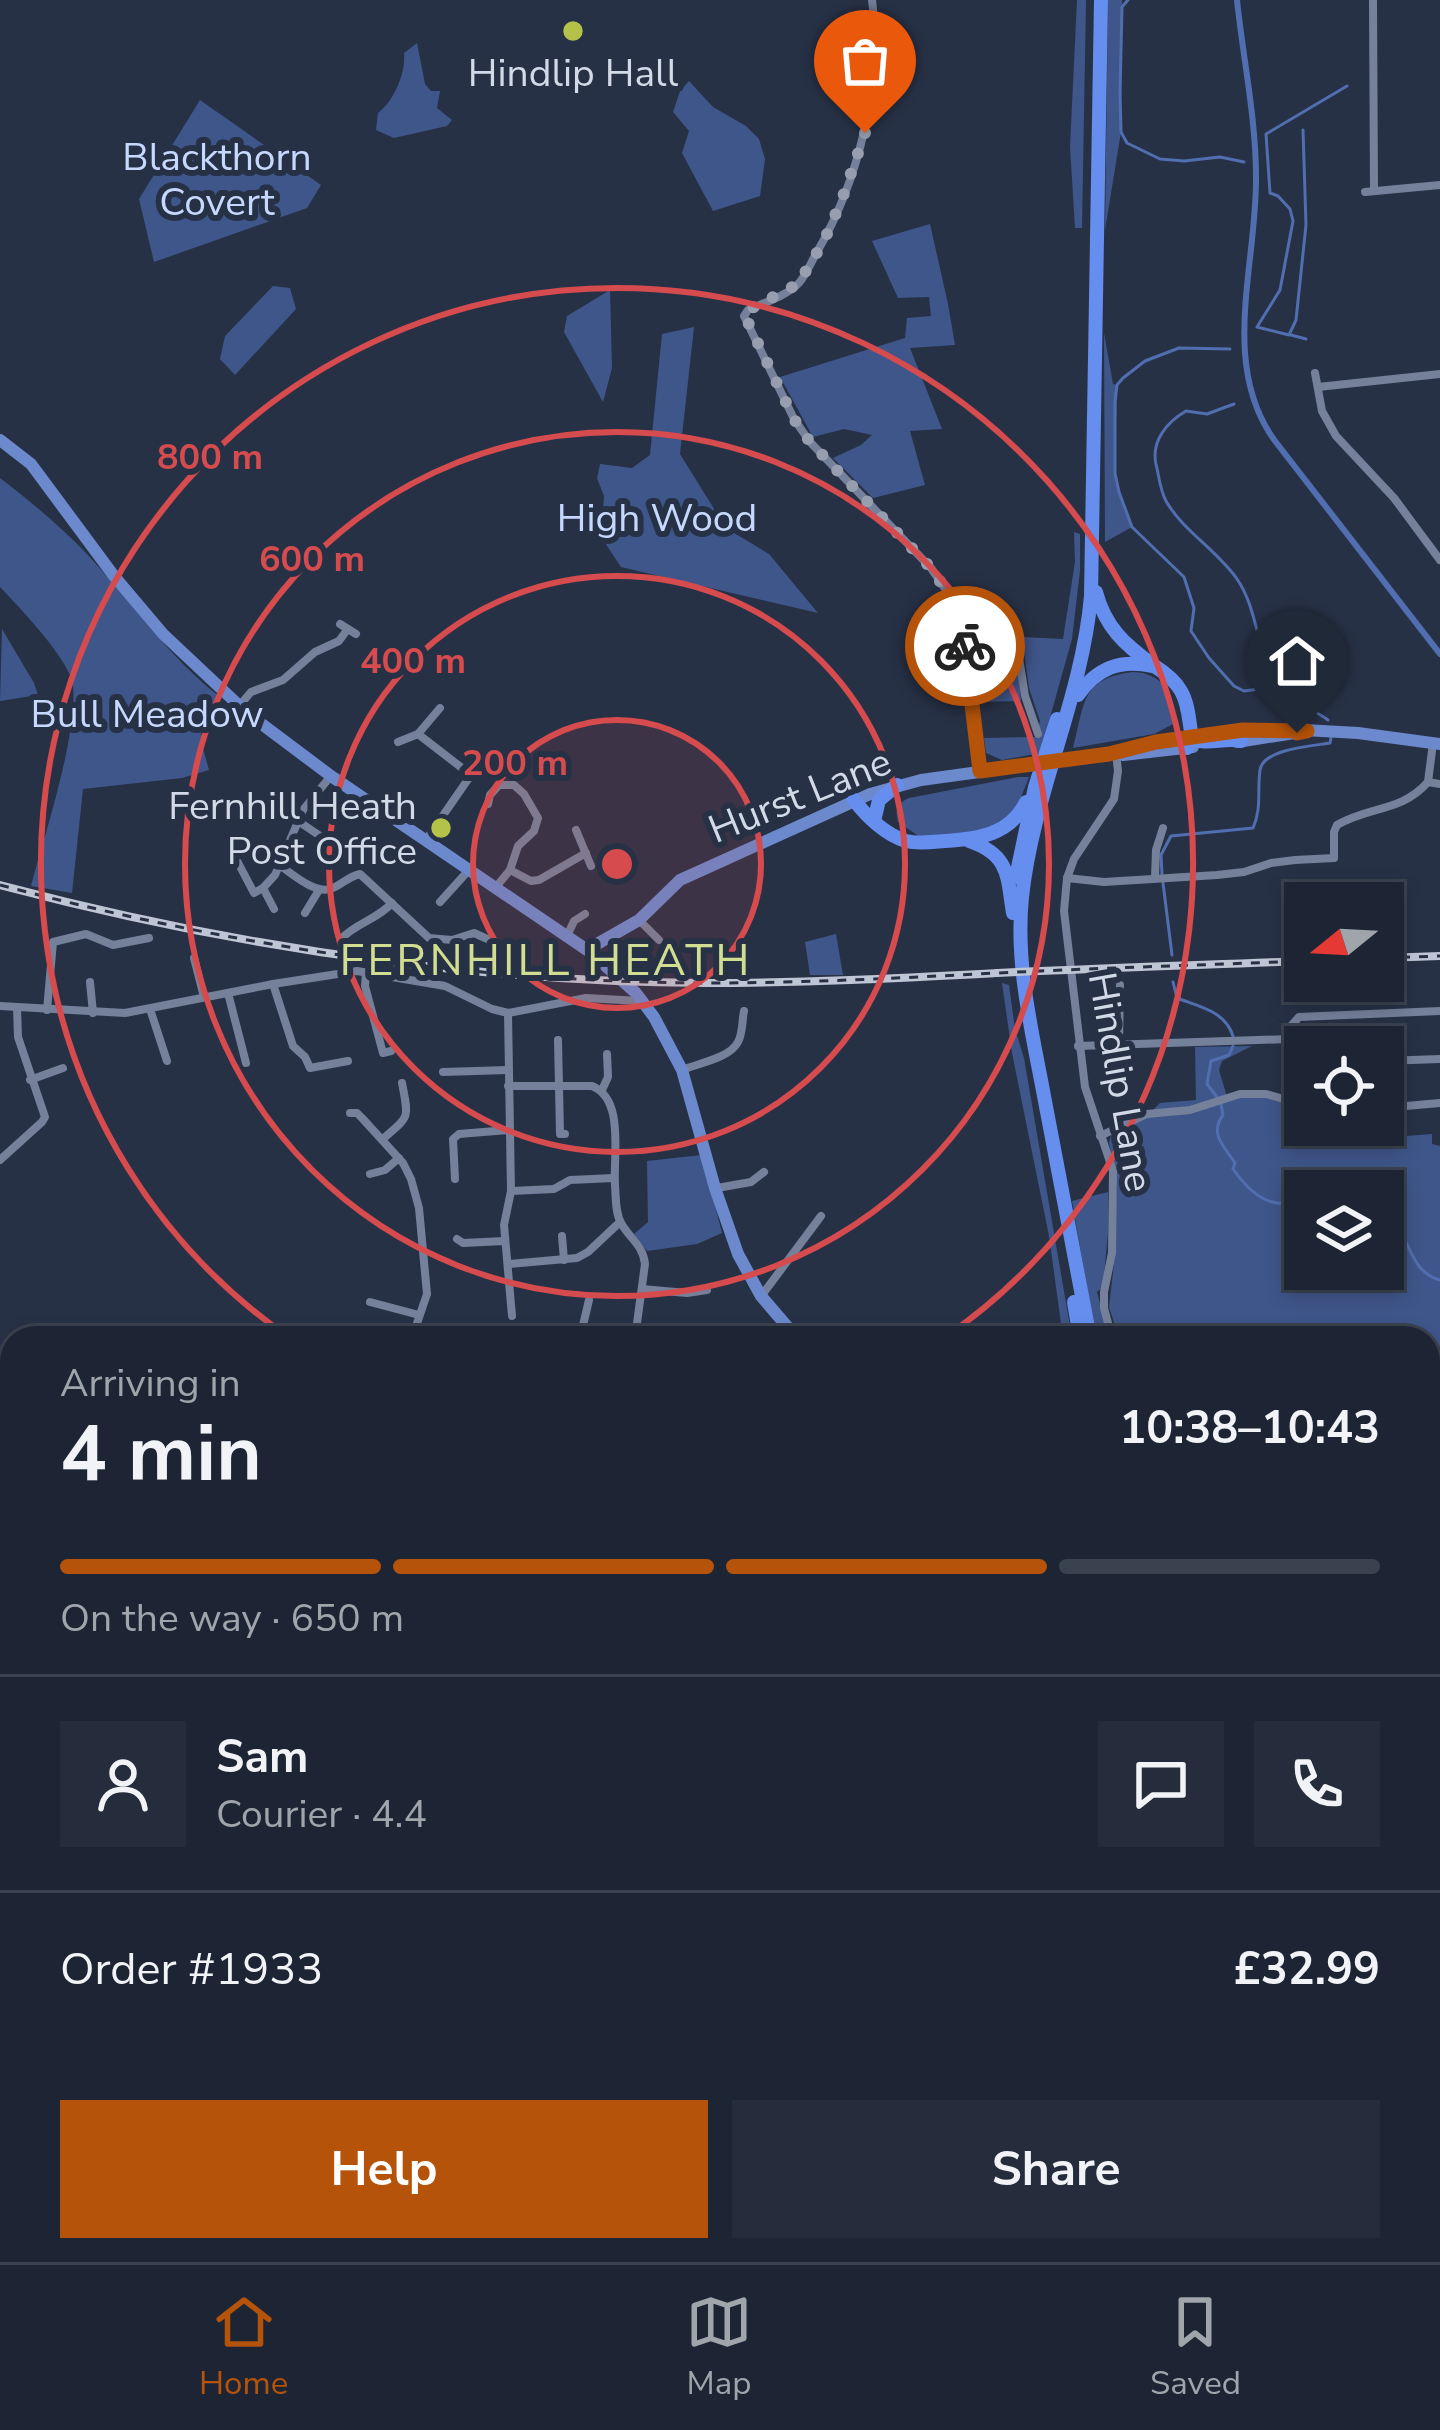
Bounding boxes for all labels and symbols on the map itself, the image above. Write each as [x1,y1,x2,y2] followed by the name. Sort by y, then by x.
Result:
[814,10,916,133] pin
[560,18,586,44] marker: Hindlip Hall
[468,47,679,100] place label: Hindlip Hall
[122,131,312,229] park label: Blackthorn Covert
[157,433,263,482] text: 800 m
[557,492,757,545] park label: High Wood
[259,535,365,584] text: 600 m
[905,586,1025,706] courier
[1246,610,1348,733] pin
[360,637,466,686] text: 400 m
[30,688,264,741] park label: Bull Meadow
[701,735,899,857] street label: Hurst Lane
[462,739,568,788] text: 200 m
[168,780,417,878] place label: Fernhill Heath Post Office
[428,815,454,841] marker: Fernhill Heath Post Office
[596,843,638,885] centre of rings
[1284,882,1404,1002] north arrow
[339,930,753,991] district label: FERNHILL HEATH
[1075,968,1165,1196] street label: Hindlip Lane

